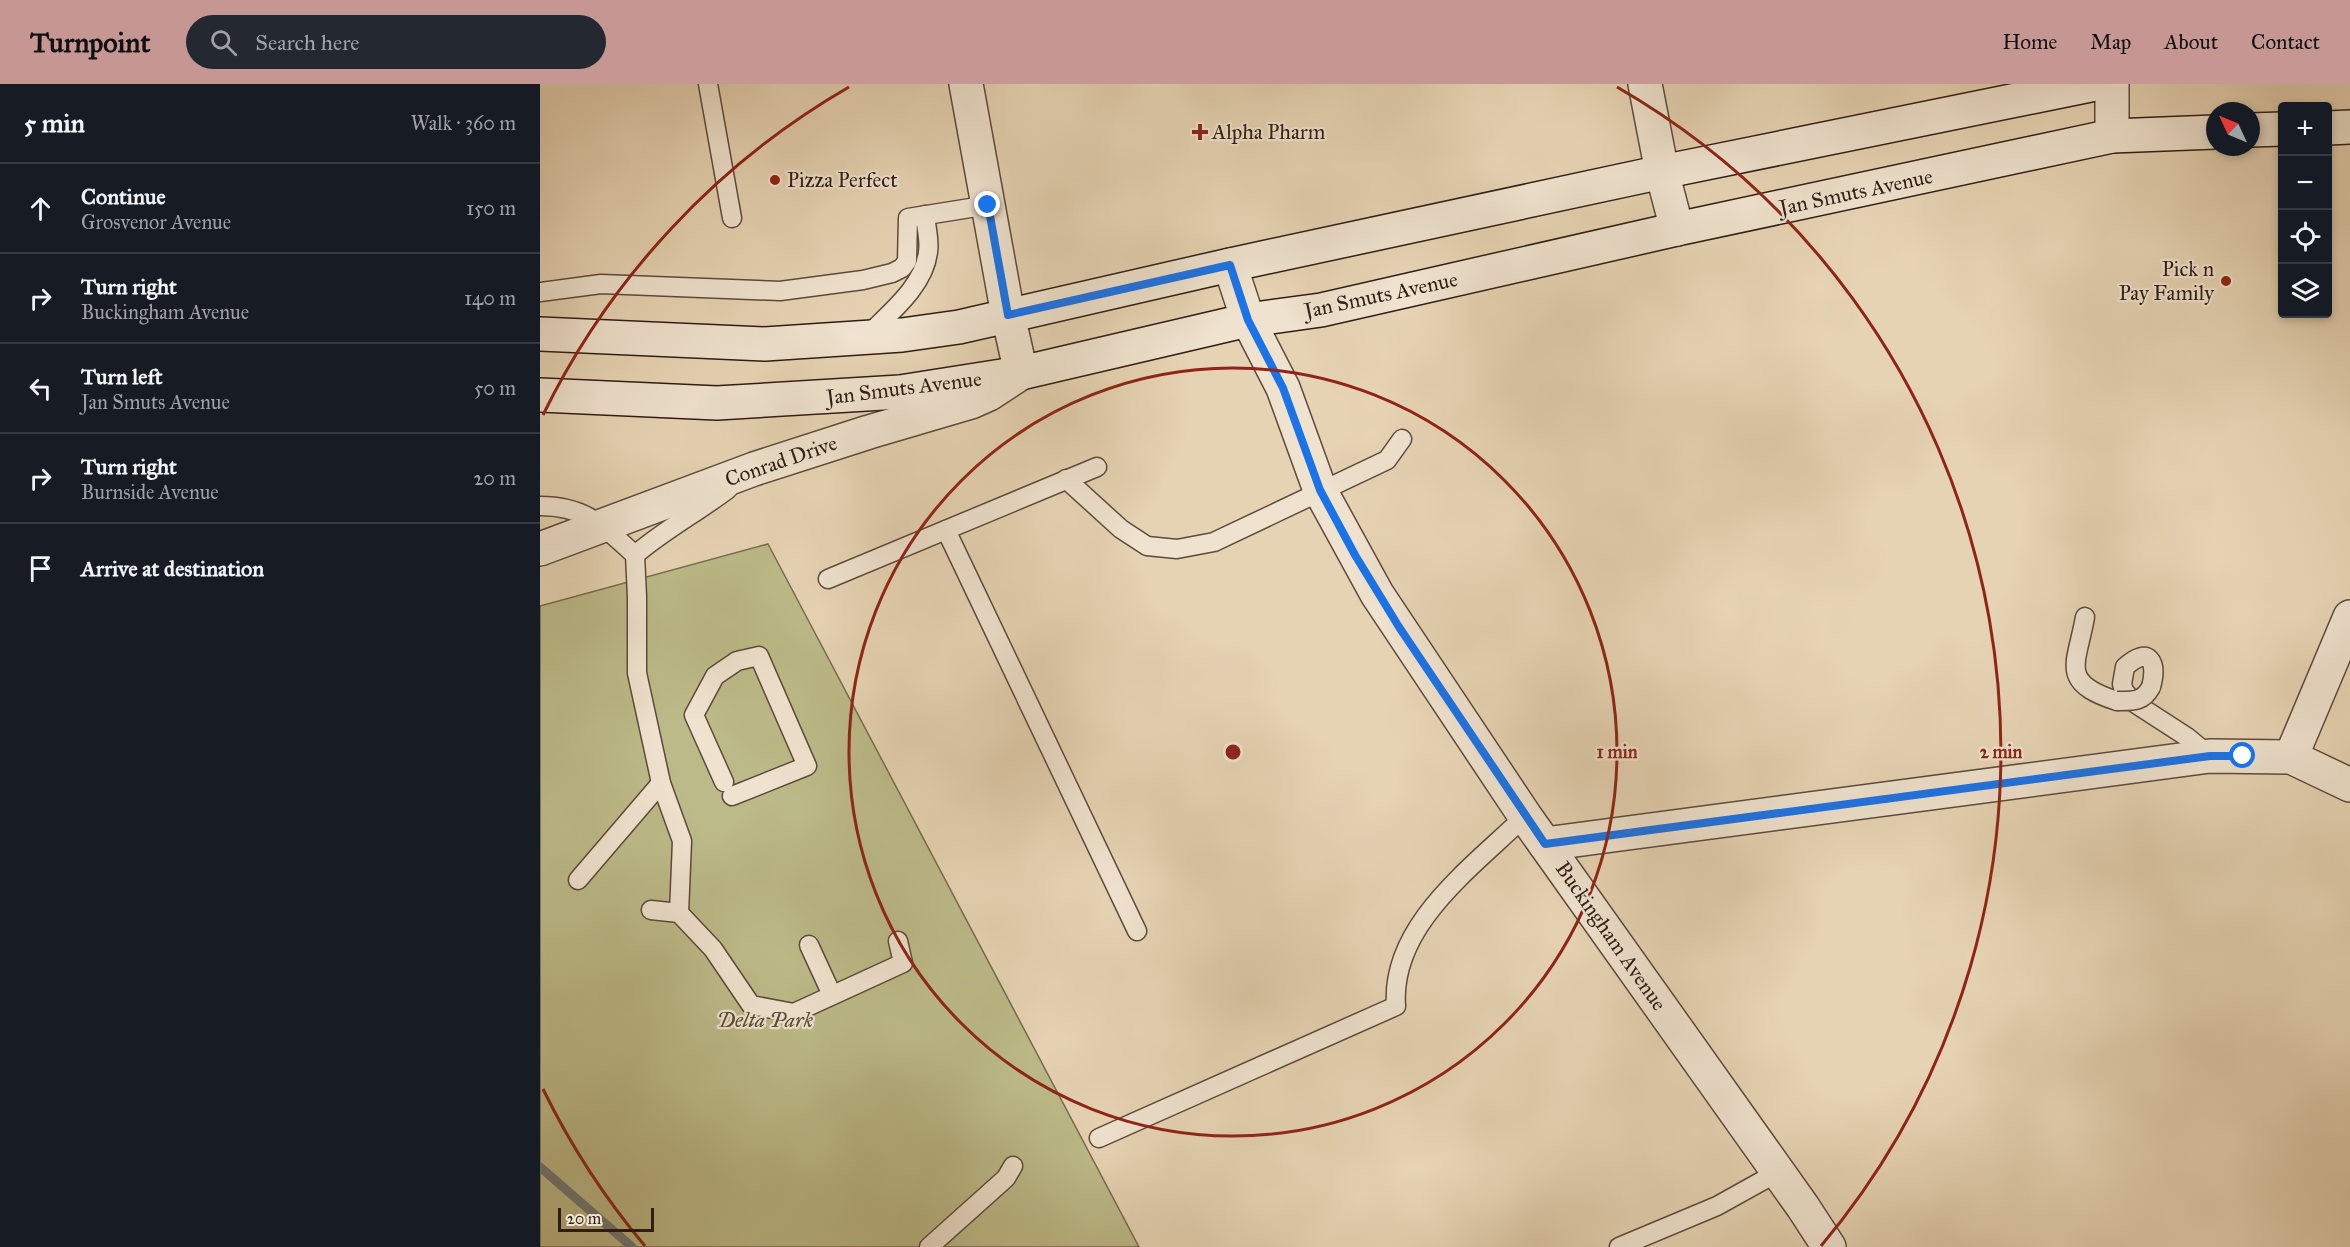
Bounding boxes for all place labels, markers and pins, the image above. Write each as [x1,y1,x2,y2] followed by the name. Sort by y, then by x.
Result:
[1211,119,1326,145] place label: Alpha Pharm
[1193,125,1207,139] marker: Alpha Pharm
[787,167,898,193] place label: Pizza Perfect
[768,173,782,187] marker: Pizza Perfect
[2119,256,2215,306] place label: Pick n Pay Family
[2219,274,2233,288] marker: Pick n Pay Family
[1223,742,1243,762] centre of rings

